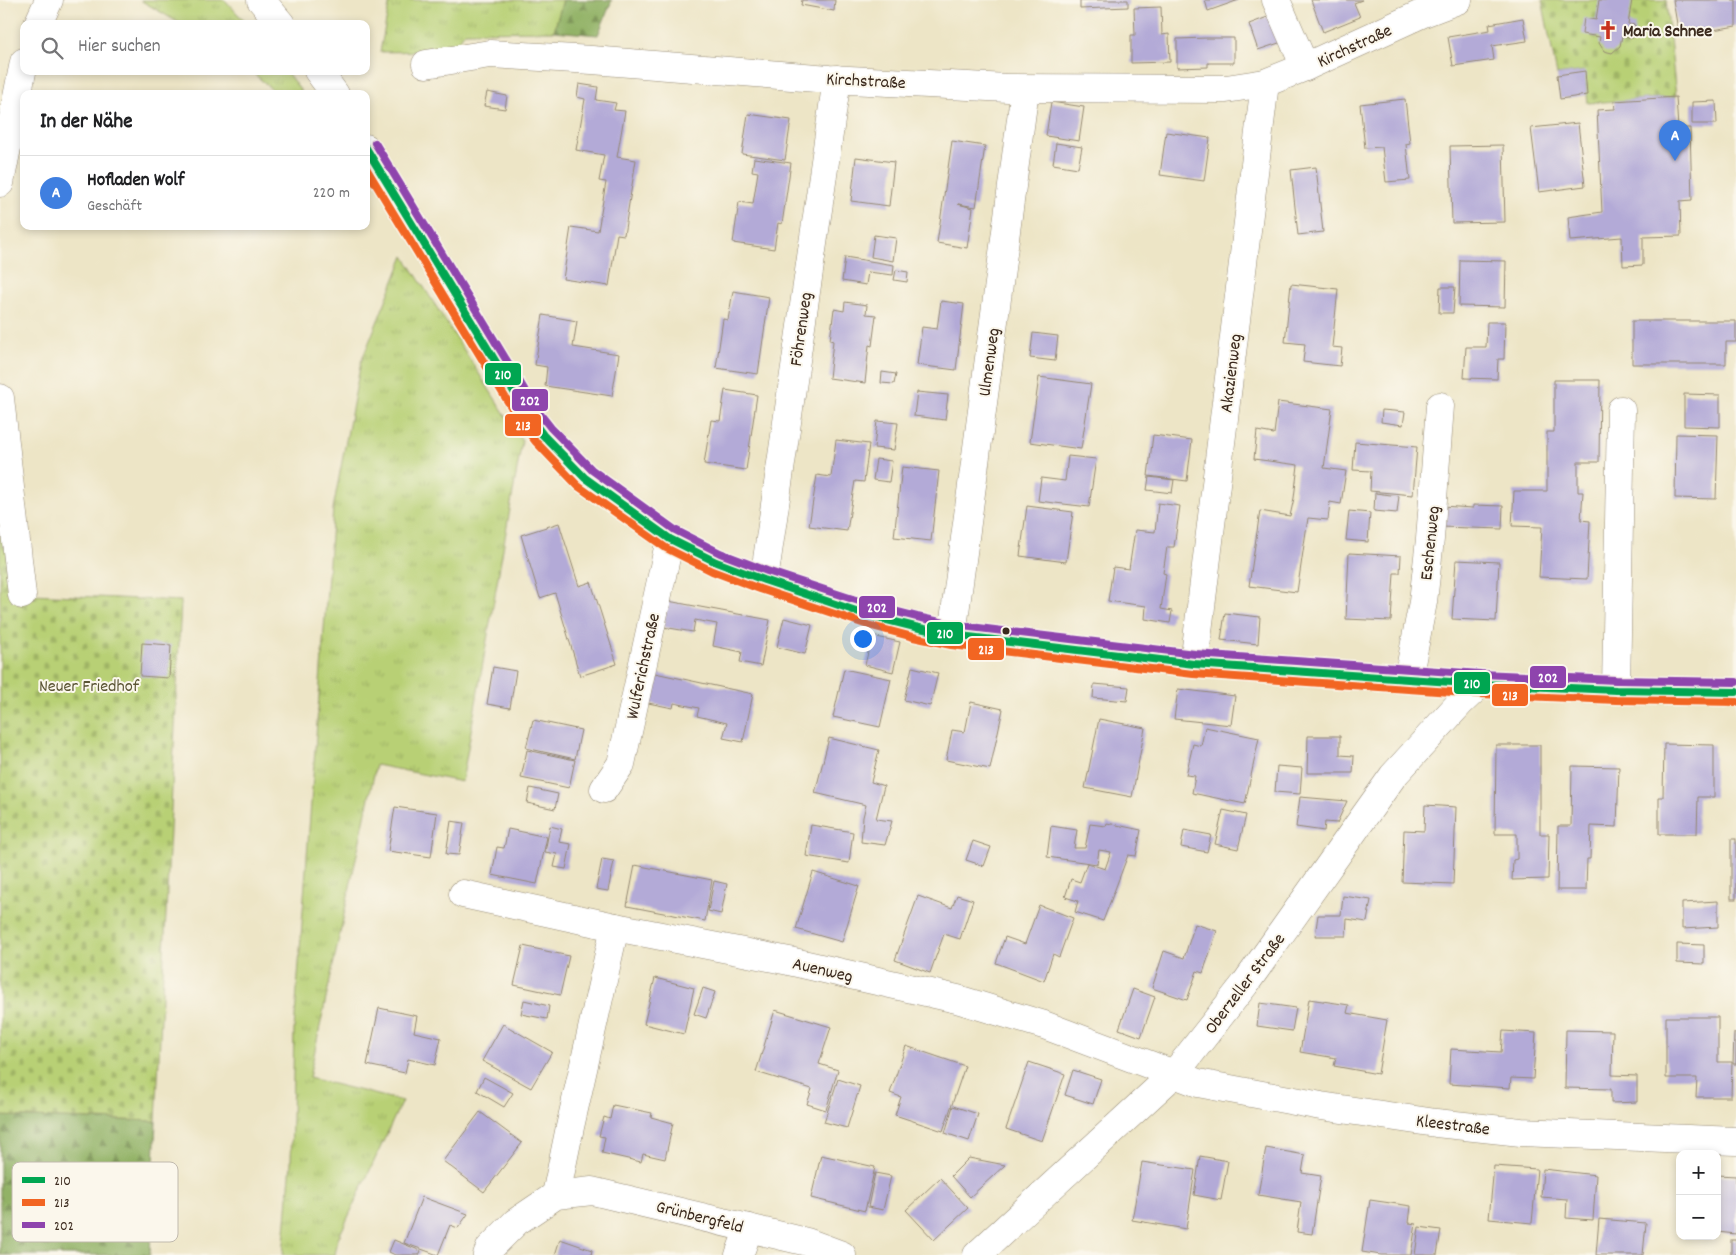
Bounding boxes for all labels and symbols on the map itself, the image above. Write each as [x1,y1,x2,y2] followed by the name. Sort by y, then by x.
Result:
[1314,19,1396,75] street label: Kirchstraße
[1597,19,1619,41] church icon: Maria Schnee
[1623,20,1712,45] place label: Maria Schnee
[825,68,906,97] street label: Kirchstraße
[1659,120,1691,161] pin: A
[785,291,820,368] street label: Föhrenweg
[973,326,1008,398] street label: Ulmenweg
[1215,332,1250,414] street label: Akazienweg
[484,362,522,386] line badge: 210
[495,366,511,386] text: 210
[511,388,549,412] line badge: 202
[520,392,540,412] text: 202
[504,413,542,437] line badge: 213
[515,417,531,437] text: 213
[1415,505,1448,582] street label: Eschenweg
[858,595,896,619] line badge: 202
[867,599,887,619] text: 202
[621,611,668,722] street label: Wulferichstraße
[926,621,964,645] line badge: 210
[937,625,953,645] text: 210
[850,626,876,652] your location
[1001,626,1011,636] unlabelled marker
[967,637,1005,661] line badge: 213
[978,641,994,661] text: 213
[1529,665,1567,689] line badge: 202
[1538,669,1558,689] text: 202
[1453,671,1491,695] line badge: 210
[39,675,140,700] park label: Neuer Friedhof
[1464,675,1480,695] text: 210
[1491,683,1529,707] line badge: 213
[1502,687,1518,707] text: 213
[1200,929,1292,1040] street label: Oberzeller Straße
[790,952,855,991] street label: Auenweg
[1414,1110,1491,1143] street label: Kleestraße
[12,1162,178,1242] legend
[54,1172,71,1192] text: 210
[54,1194,69,1214] text: 213
[653,1196,746,1241] street label: Grünbergfeld
[54,1217,74,1237] text: 202

